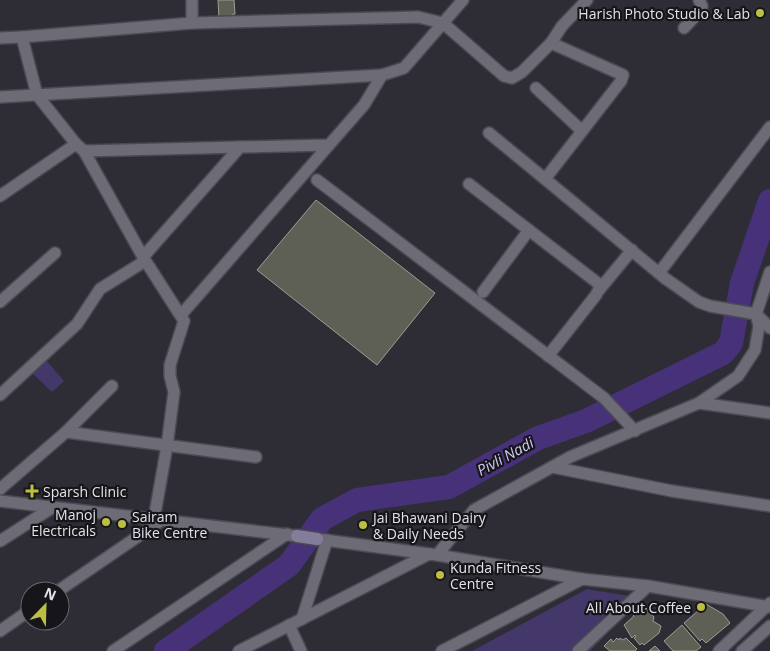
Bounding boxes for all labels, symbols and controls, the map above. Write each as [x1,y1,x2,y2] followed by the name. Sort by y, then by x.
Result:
[578,4,750,23] place label: Harish Photo Studio & Lab
[754,7,766,19] marker: Harish Photo Studio & Lab
[473,432,537,480] water label: Pivli Nadi
[43,482,127,501] place label: Sparsh Clinic
[25,484,39,498] marker: Sparsh Clinic
[31,505,96,540] place label: Manoj Electricals
[132,507,207,542] place label: Sairam Bike Centre
[371,508,487,543] place label: Jai Bhawani Dairy & Daily Needs
[100,516,112,528] marker: Manoj Electricals
[116,518,128,530] marker: Sairam Bike Centre
[357,519,369,531] marker: Jai Bhawani Dairy & Daily Needs
[450,558,542,593] place label: Kunda Fitness Centre
[434,569,446,581] marker: Kunda Fitness Centre
[20,581,70,631] north arrow
[41,583,59,605] text: N
[586,598,691,617] place label: All About Coffee
[695,601,707,613] marker: All About Coffee

